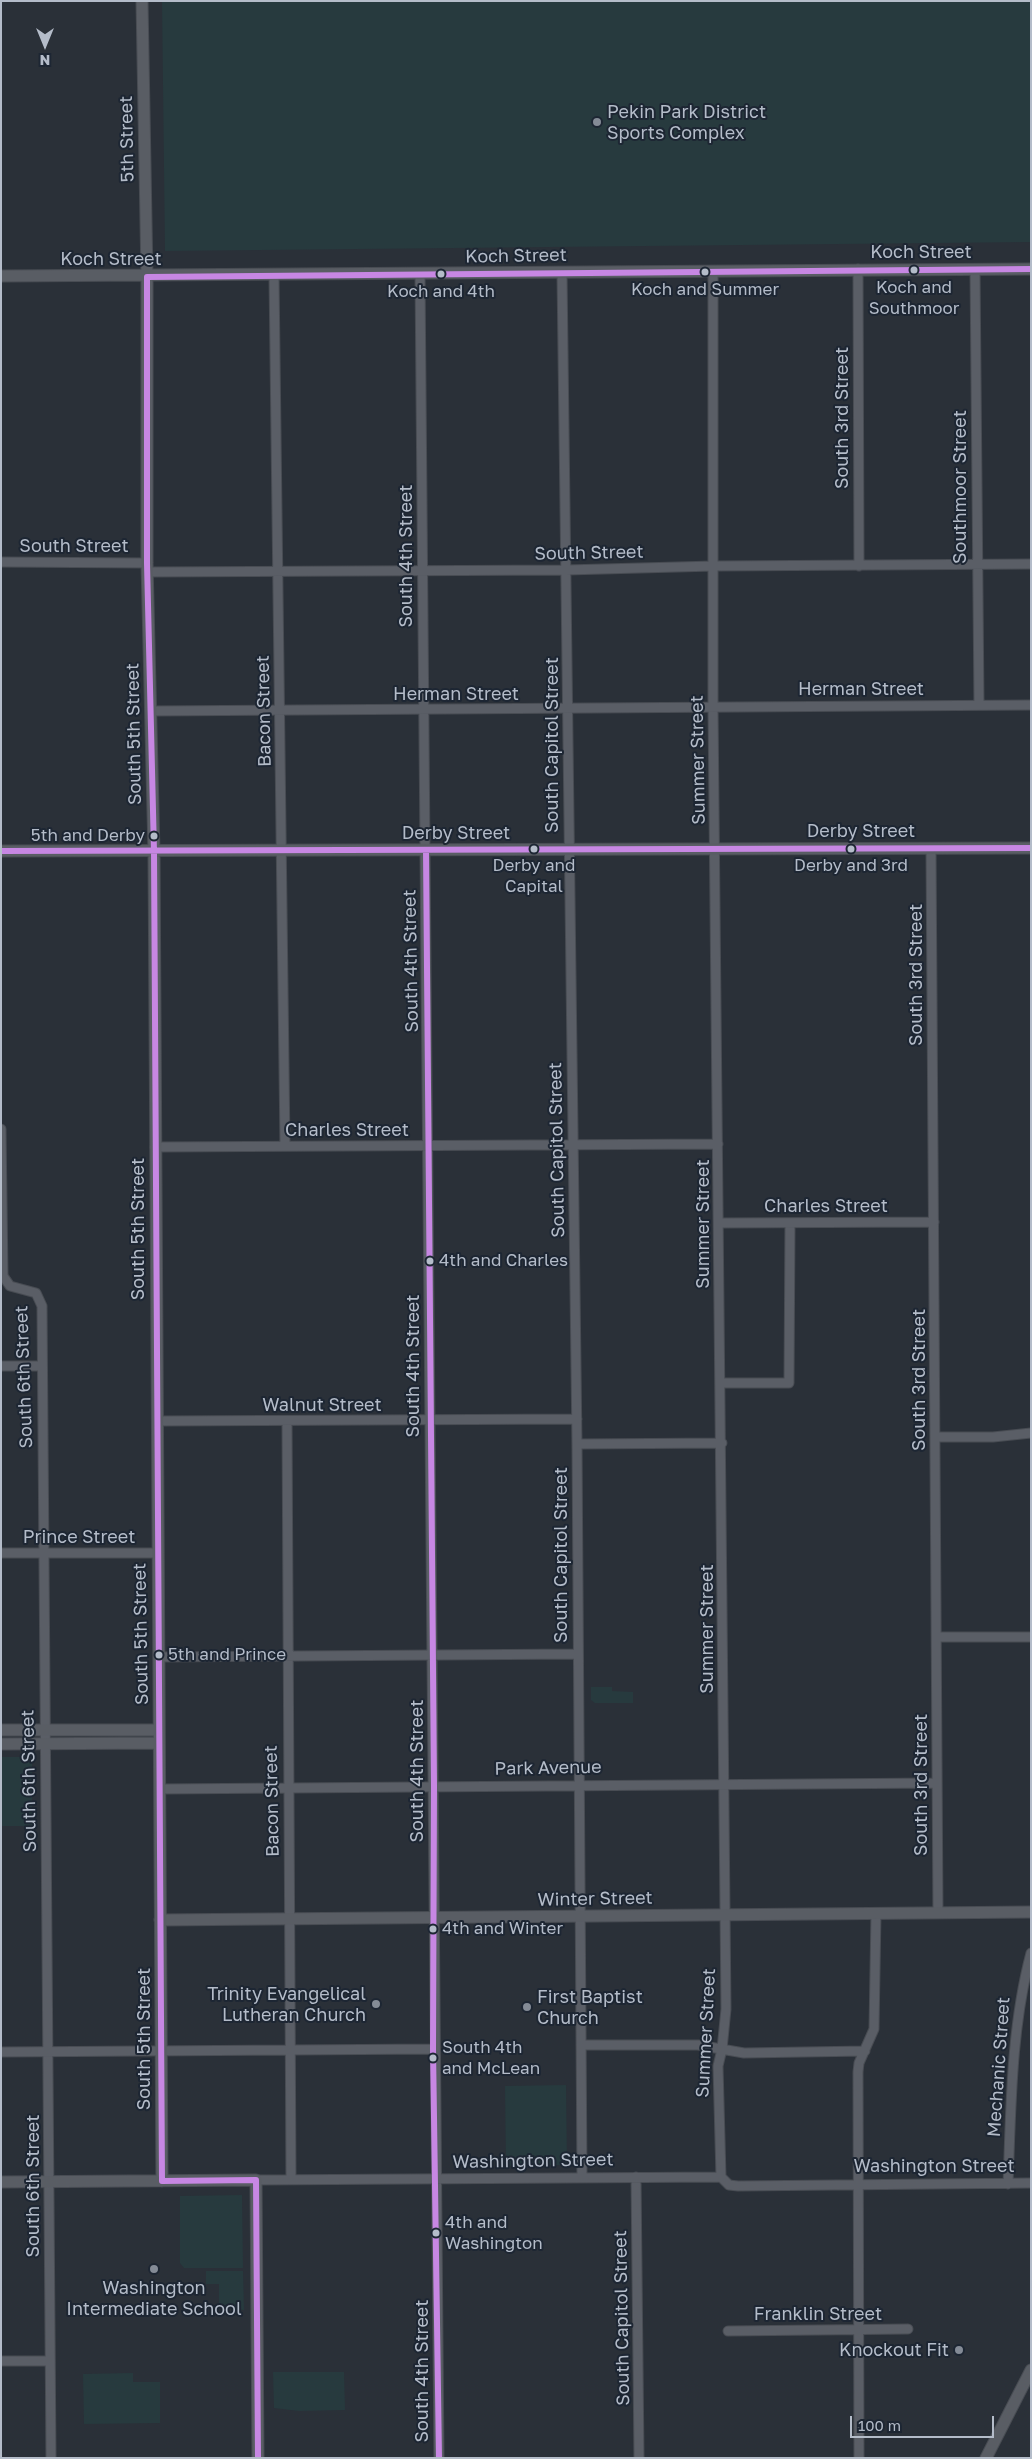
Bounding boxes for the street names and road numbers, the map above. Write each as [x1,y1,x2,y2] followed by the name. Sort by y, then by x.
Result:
[115,96,139,182] street label: 5th Street
[870,241,972,263] street label: Koch Street
[465,244,567,268] street label: Koch Street
[60,248,162,270] street label: Koch Street
[831,347,853,489] street label: South 3rd Street
[949,410,971,564] street label: Southmoor Street
[395,484,417,628] street label: South 4th Street
[19,535,129,557] street label: South Street
[534,541,644,565] street label: South Street
[252,655,276,767] street label: Bacon Street
[541,657,563,833] street label: South Capitol Street
[122,663,146,805] street label: South 5th Street
[798,678,924,700] street label: Herman Street
[393,683,519,705] street label: Herman Street
[686,695,710,825] street label: Summer Street
[807,820,915,842] street label: Derby Street
[402,822,510,844] street label: Derby Street
[399,889,423,1033] street label: South 4th Street
[905,904,927,1046] street label: South 3rd Street
[545,1062,569,1238] street label: South Capitol Street
[285,1119,409,1141] street label: Charles Street
[127,1158,149,1300] street label: South 5th Street
[692,1159,714,1289] street label: Summer Street
[764,1195,888,1217] street label: Charles Street
[402,1294,424,1438] street label: South 4th Street
[11,1305,37,1449] street label: South 6th Street
[908,1309,930,1451] street label: South 3rd Street
[262,1394,382,1416] street label: Walnut Street
[550,1467,572,1643] street label: South Capitol Street
[23,1526,135,1548] street label: Prince Street
[129,1563,153,1705] street label: South 5th Street
[696,1564,718,1694] street label: Summer Street
[406,1699,428,1843] street label: South 4th Street
[17,1709,41,1853] street label: South 6th Street
[910,1714,932,1856] street label: South 3rd Street
[260,1745,284,1857] street label: Bacon Street
[494,1756,602,1780] street label: Park Avenue
[537,1887,653,1911] street label: Winter Street
[133,1968,155,2110] street label: South 5th Street
[692,1968,720,2098] street label: Summer Street
[983,1996,1015,2138] street label: Mechanic Street
[22,2115,44,2257] street label: South 6th Street
[452,2149,614,2173] street label: Washington Street
[853,2155,1015,2177] street label: Washington Street
[610,2230,634,2406] street label: South Capitol Street
[411,2299,433,2443] street label: South 4th Street
[754,2303,882,2325] street label: Franklin Street

